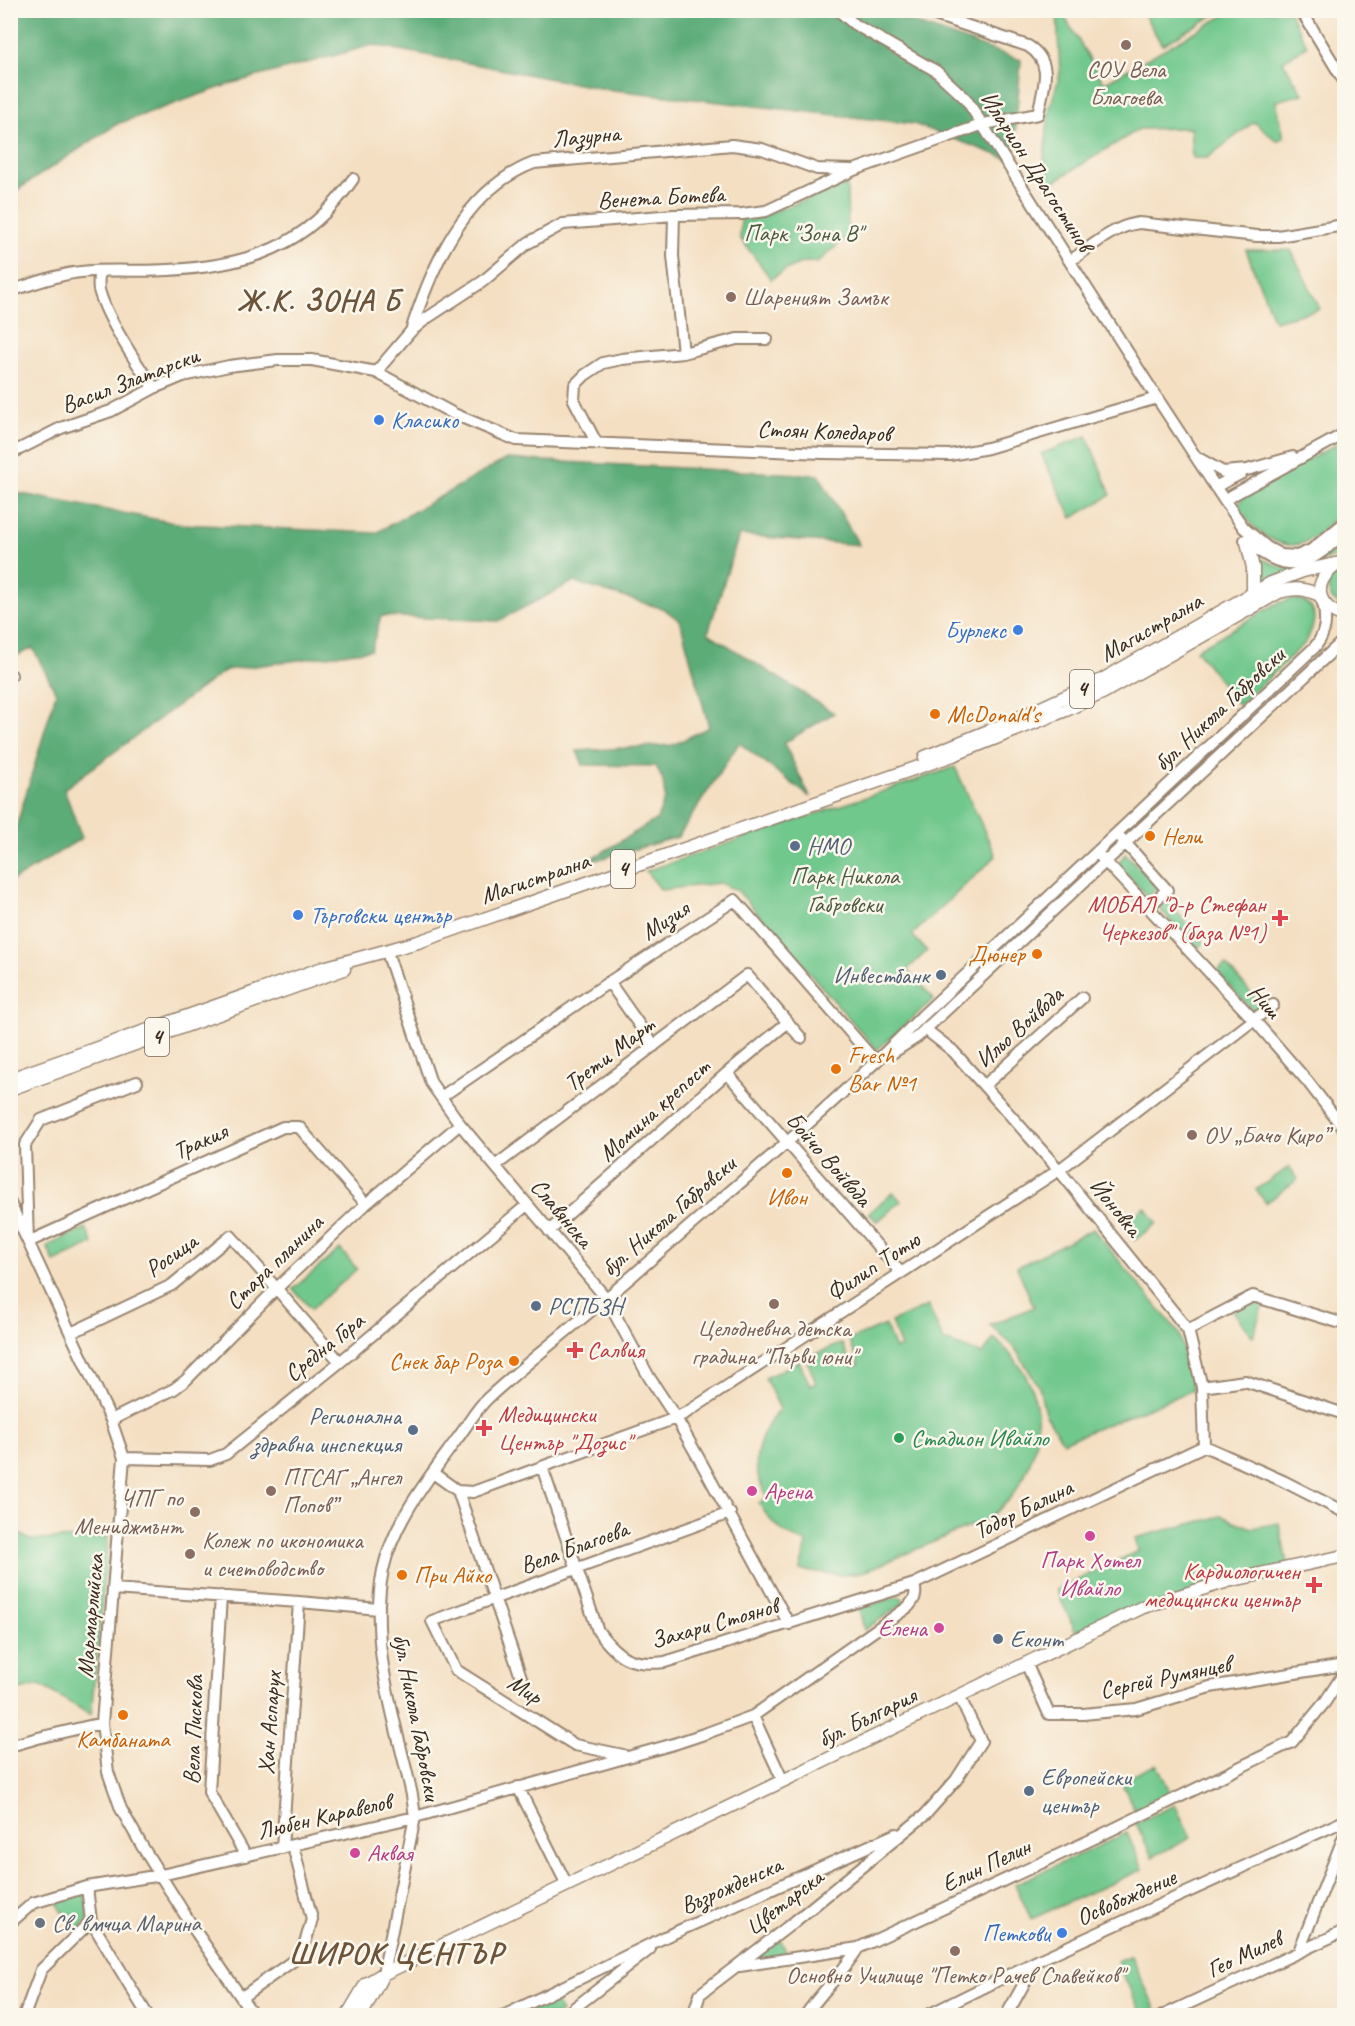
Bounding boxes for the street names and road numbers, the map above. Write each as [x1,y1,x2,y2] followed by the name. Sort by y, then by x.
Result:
[974,85,1103,261] street label: Иларион Драгостинов
[551,118,623,155] street label: Лазурна
[597,179,727,215] street label: Венета Ботева
[57,339,204,420] street label: Васил Златарски
[757,414,896,448] street label: Стоян Коледаров
[1094,585,1209,668] street label: Магистрална
[1147,639,1293,777] street label: бул. Никола Габровски
[1070,670,1094,708] road number: 4
[476,845,595,911] street label: Магистрална
[611,850,635,888] road number: 4
[635,892,697,947] street label: Мизия
[1242,977,1289,1025] street label: Ниш
[969,979,1070,1074] street label: Ильо Войвода
[558,1009,662,1098] street label: Трети Март
[145,1018,169,1056] road number: 4
[592,1051,717,1168] street label: Момина крепост
[780,1105,879,1214] street label: Бойчо Войвода
[168,1115,233,1166] street label: Тракия
[595,1148,743,1283] street label: бул. Никола Габровски
[1083,1171,1150,1244] street label: Йоновка
[524,1172,601,1256] street label: Славянска
[219,1207,330,1316] street label: Стара планина
[820,1224,927,1307] street label: Филип Тотю
[139,1225,205,1284] street label: Росица
[278,1305,371,1388] street label: Средна Гора
[968,1472,1079,1546] street label: Тодор Балина
[516,1513,634,1580] street label: Вела Благоева
[70,1551,110,1679] street label: Мармарлийска
[647,1589,785,1655] street label: Захари Стоянов
[386,1631,448,1805] street label: бул. Никола Габровски
[1097,1647,1239,1705] street label: Сергей Румянцев
[502,1667,549,1711] street label: Мир
[250,1669,288,1776] street label: Хан Аспарух
[176,1674,210,1785] street label: Вела Пискова
[813,1679,923,1754] street label: бул. България
[254,1785,399,1846] street label: Любен Каравелов
[937,1831,1037,1899] street label: Елин Пелин
[676,1849,789,1922] street label: Възрожденска
[739,1861,831,1942] street label: Цветарска
[1071,1861,1183,1932] street label: Освобождение
[1202,1922,1290,1984] street label: Гео Милев

